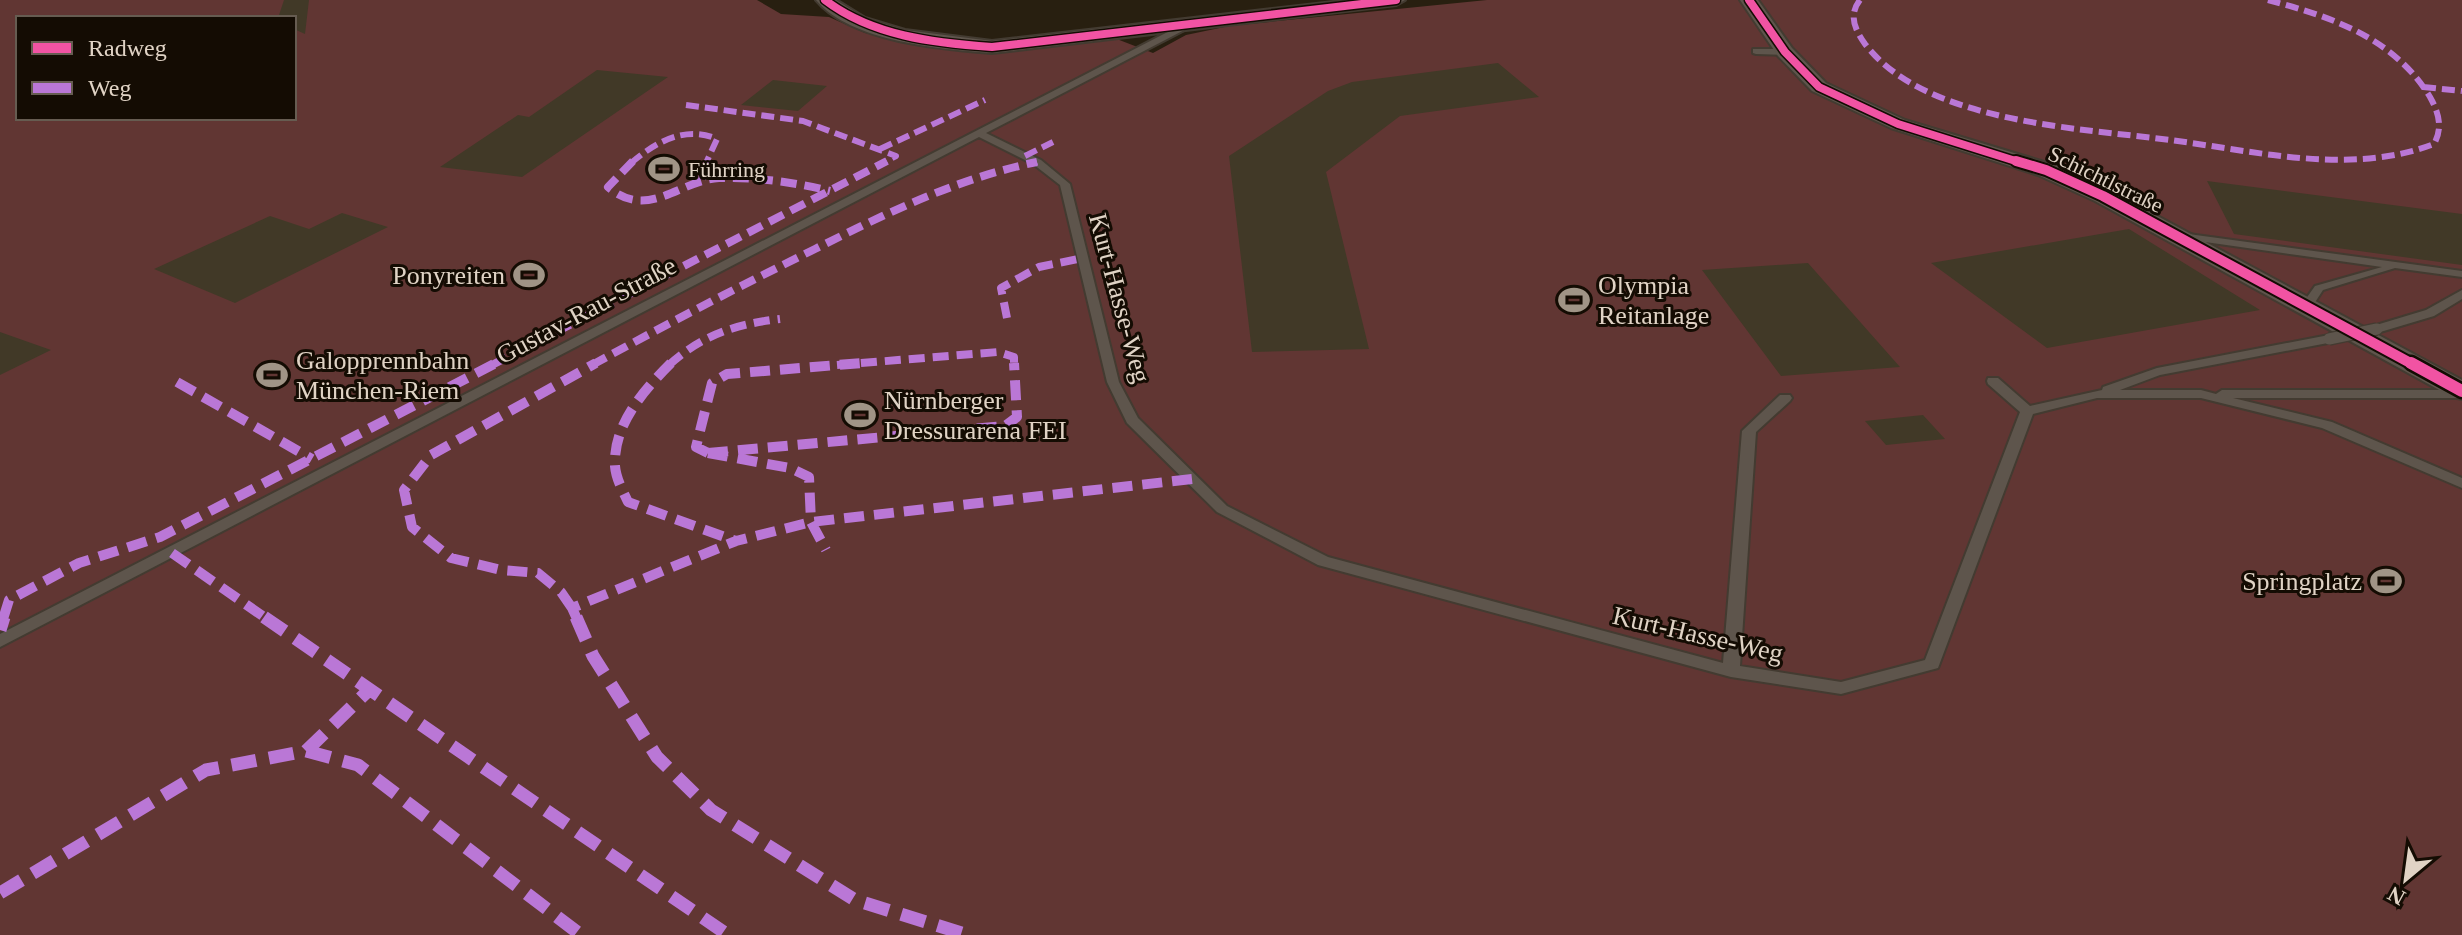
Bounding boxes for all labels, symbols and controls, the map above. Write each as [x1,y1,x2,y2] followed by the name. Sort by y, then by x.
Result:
[16,16,296,120] legend
[88,35,167,61] text: Radweg
[88,75,131,101] text: Weg
[2044,141,2167,218] street label: Schichtlstraße
[647,152,681,186] sports icon: Führring
[688,157,765,182] place label: Führring
[1083,210,1156,386] street label: Kurt-Hasse-Weg
[491,251,681,370] street label: Gustav-Rau-Straße
[512,258,546,292] sports icon: Ponyreiten
[392,261,505,290] place label: Ponyreiten
[1598,271,1709,330] place label: Olympia Reitanlage
[1557,283,1591,317] sports icon: Olympia Reitanlage
[296,346,469,405] place label: Galopprennbahn München-Riem
[255,358,289,392] sports icon: Galopprennbahn München-Riem
[884,386,1067,445] place label: Nürnberger Dressurarena FEI
[843,398,877,432] sports icon: Nürnberger Dressurarena FEI
[2369,564,2403,598] sports icon: Springplatz
[2242,567,2362,596] place label: Springplatz
[1610,601,1786,668] street label: Kurt-Hasse-Weg
[2366,839,2446,919] north arrow
[2383,881,2410,911] text: N

